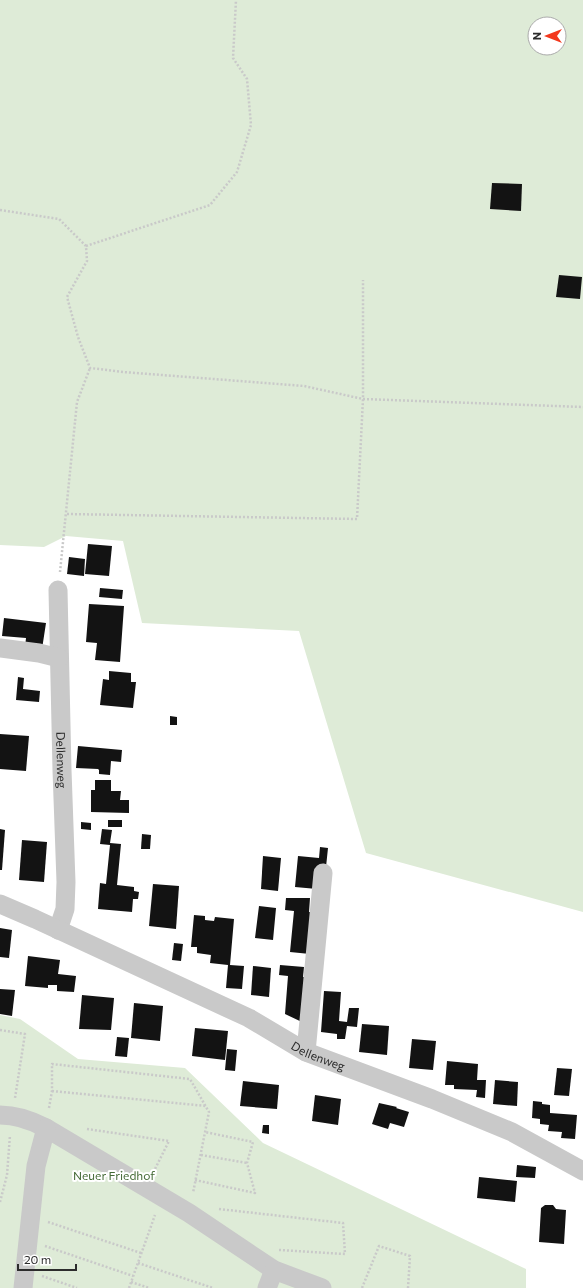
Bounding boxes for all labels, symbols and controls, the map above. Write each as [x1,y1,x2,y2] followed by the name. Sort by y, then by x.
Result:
[527,16,567,56] north arrow
[530,32,543,40] text: N
[54,731,70,789] street label: Dellenweg
[289,1038,347,1073] street label: Dellenweg
[73,1168,155,1182] park label: Neuer Friedhof
[18,1246,76,1272] scale bar
[24,1252,51,1266] text: 20 m

